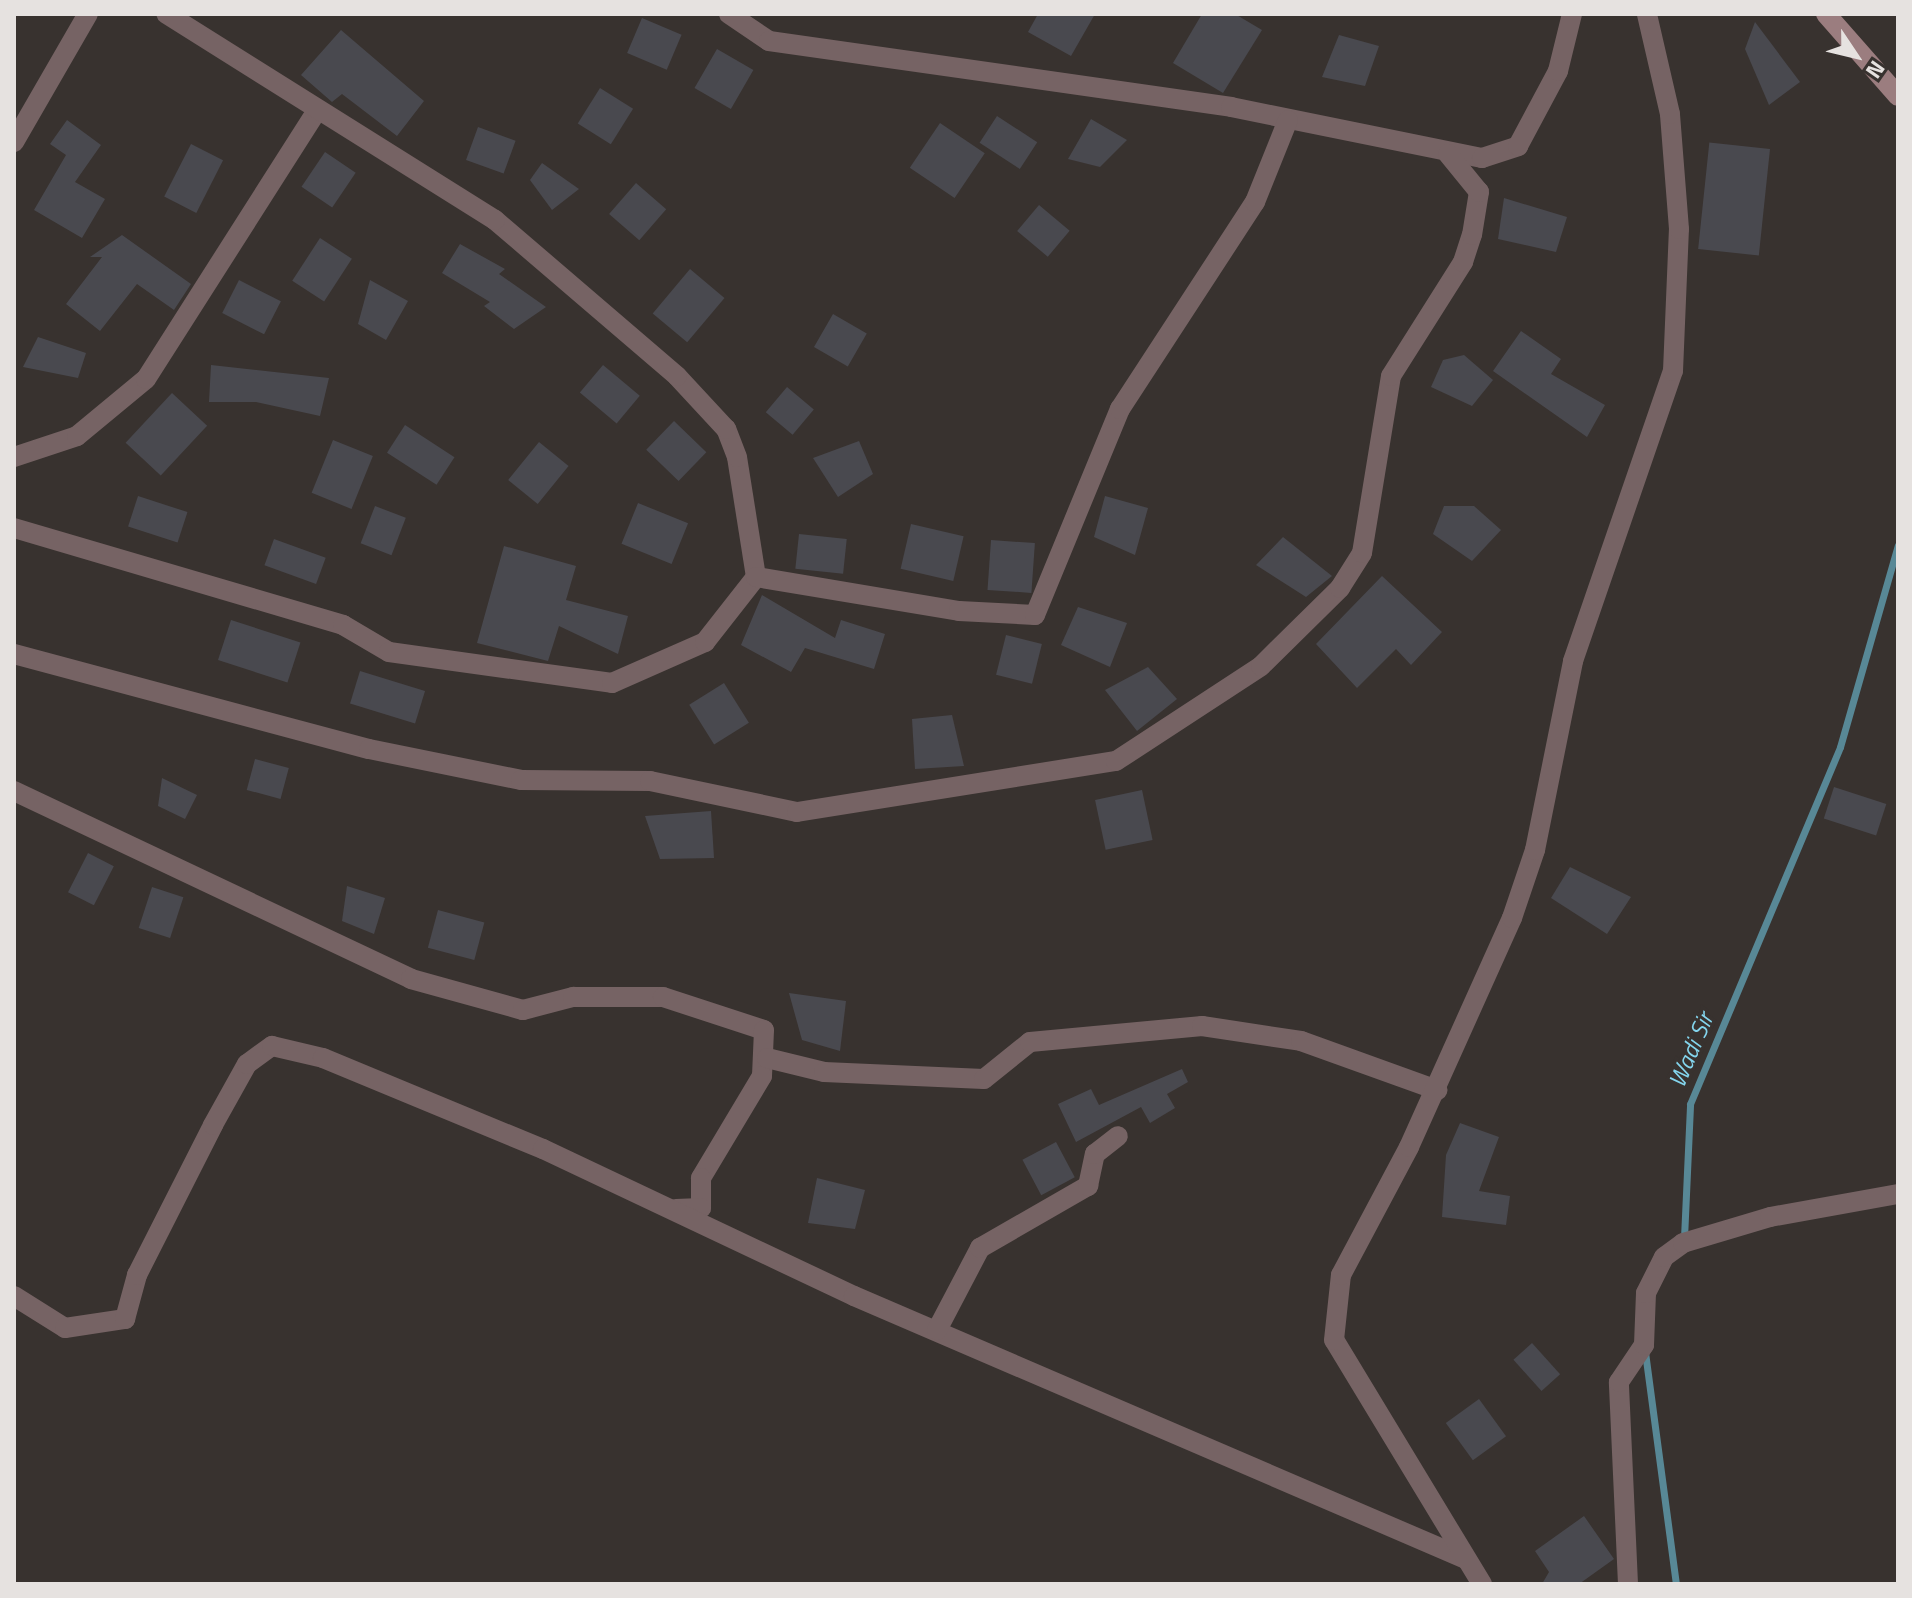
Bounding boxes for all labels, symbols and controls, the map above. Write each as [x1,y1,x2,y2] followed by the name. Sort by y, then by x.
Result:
[1816,16,1896,96] north arrow
[1857,54,1894,86] text: N
[1662,1008,1720,1092] water label: Wadi Sir

